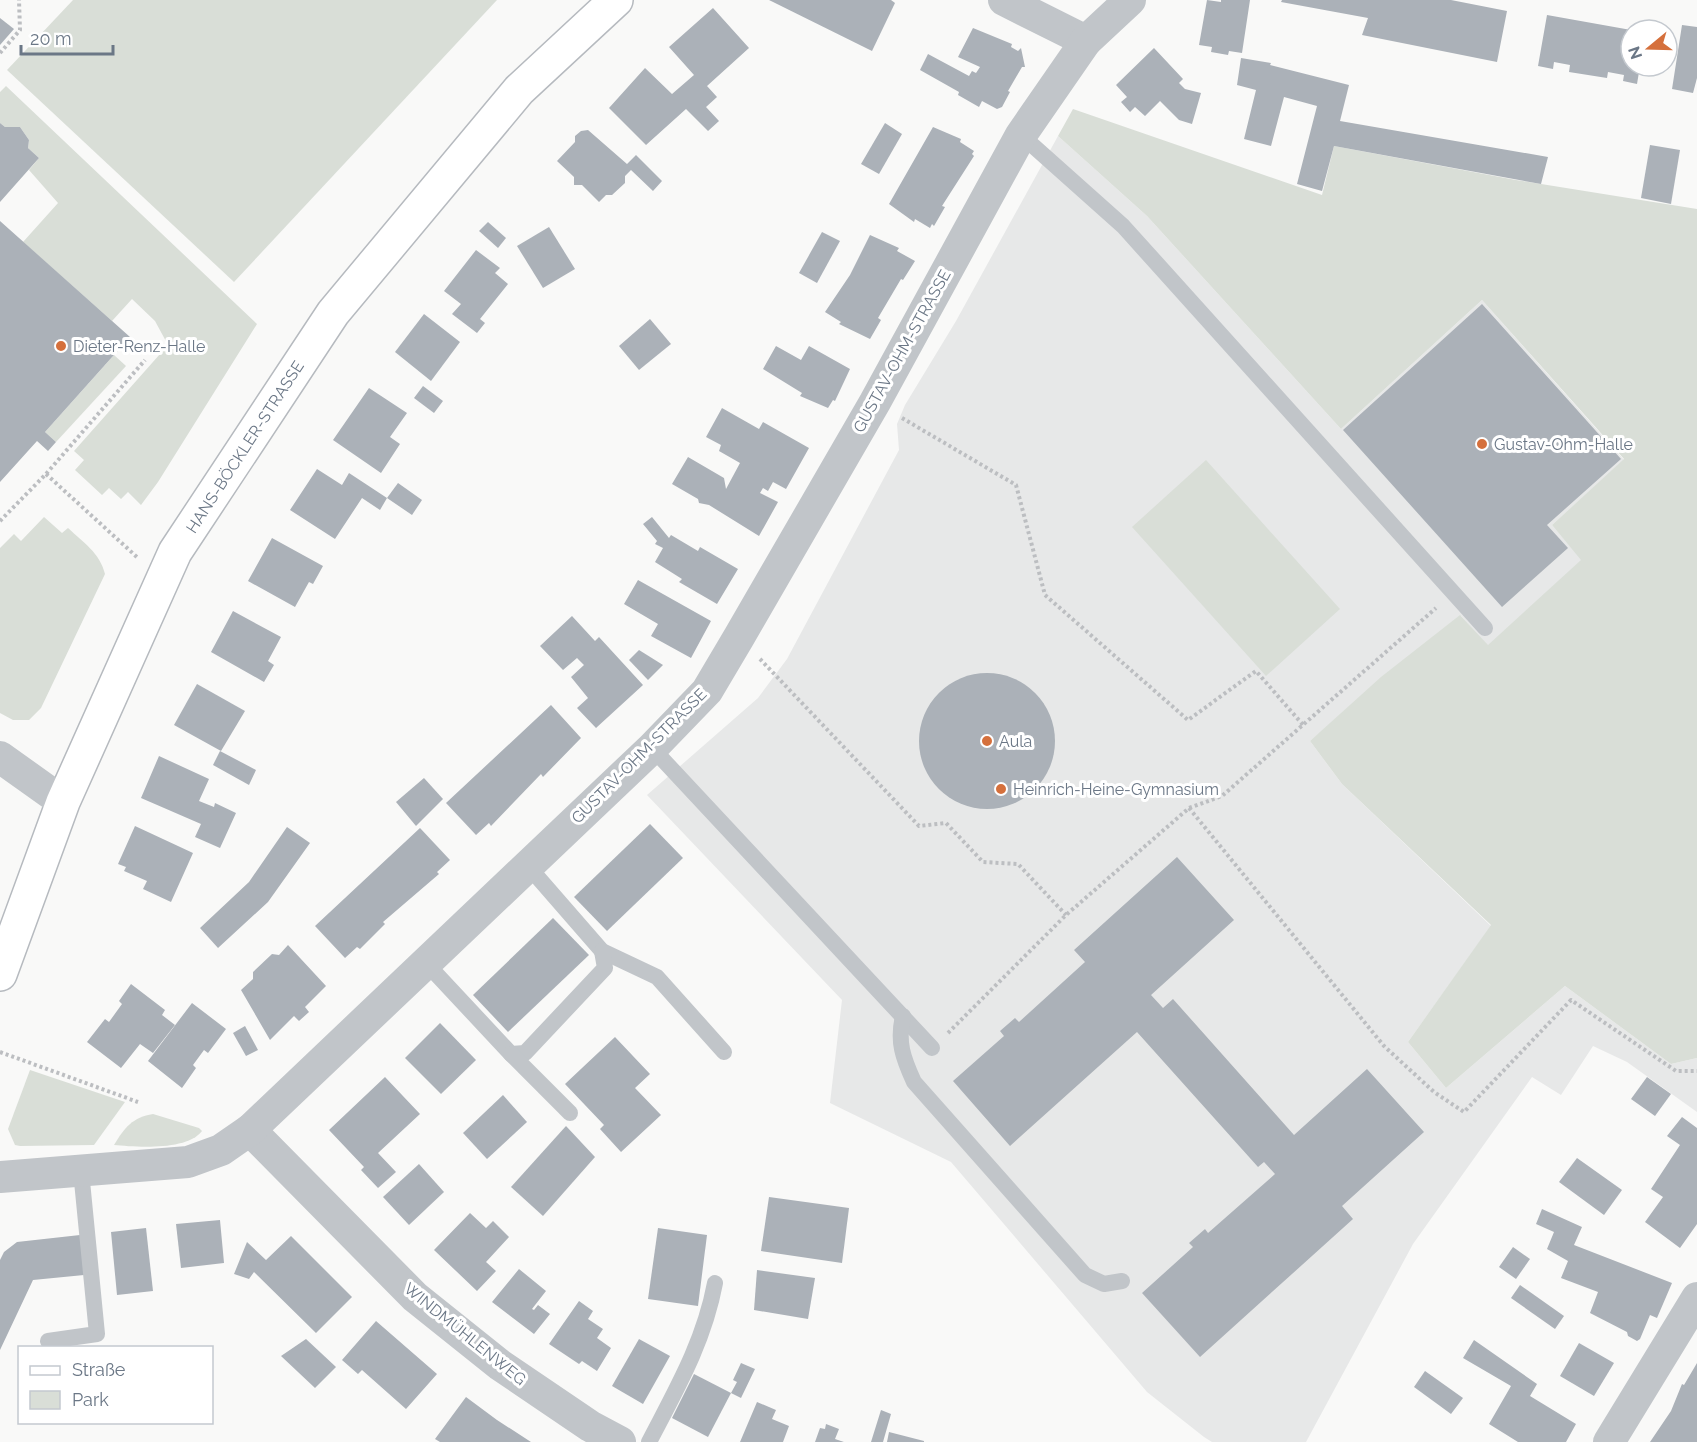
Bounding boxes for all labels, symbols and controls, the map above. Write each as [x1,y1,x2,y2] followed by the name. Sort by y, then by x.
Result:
[21,18,112,56] scale bar
[1619,18,1679,78] north arrow
[30,28,72,49] text: 20 m
[1624,44,1646,62] text: N
[849,266,955,436] street label: GUSTAV-OHM-STRASSE
[73,337,205,356] place label: Dieter-Renz-Halle
[54,339,68,353] marker: Dieter-Renz-Halle
[181,357,308,537] street label: HANS-BÖCKLER-STRASSE
[1494,435,1633,454] place label: Gustav-Ohm-Halle
[1475,437,1489,451] marker: Gustav-Ohm-Halle
[568,684,711,827] street label: GUSTAV-OHM-STRASSE
[999,732,1032,751] place label: Aula
[980,734,994,748] marker: Aula
[1013,780,1219,799] place label: Heinrich-Heine-Gymnasium
[994,782,1008,796] marker: Heinrich-Heine-Gymnasium
[400,1278,531,1389] street label: WINDMÜHLENWEG
[18,1346,213,1424] legend
[72,1359,126,1380] text: Straße
[72,1389,109,1410] text: Park

